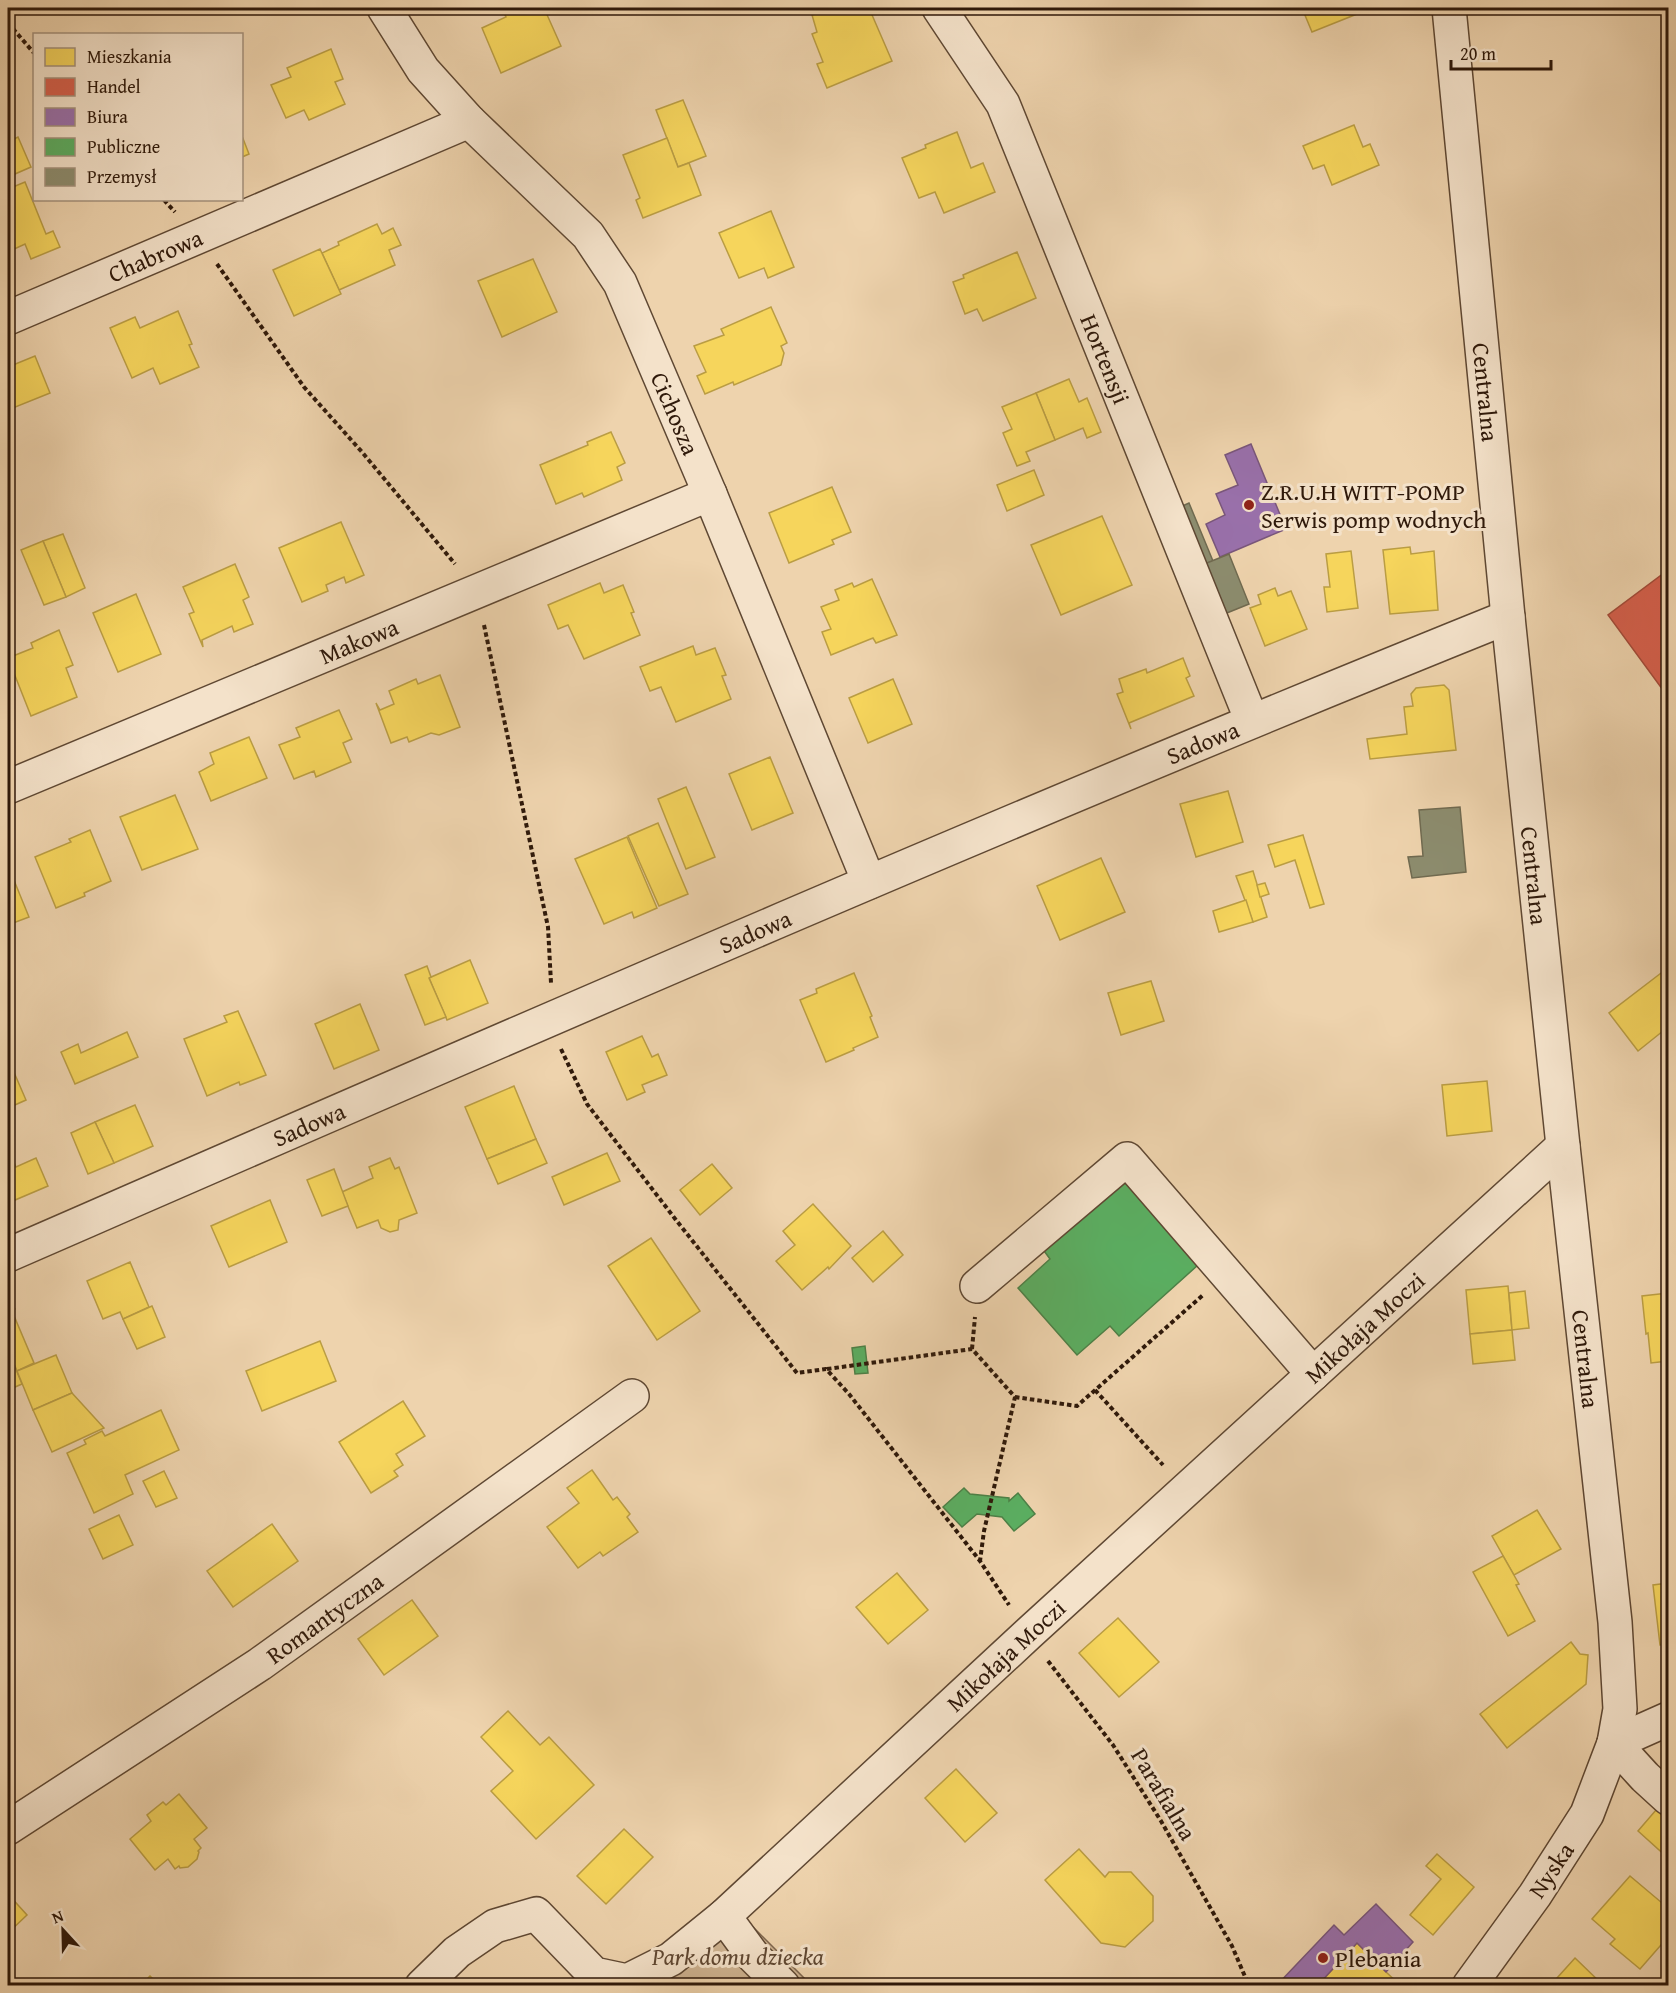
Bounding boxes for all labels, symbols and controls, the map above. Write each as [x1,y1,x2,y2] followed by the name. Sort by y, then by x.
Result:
[33,33,243,201] legend
[1451,33,1552,71] scale bar
[1460,40,1496,67] text: 20 m
[87,43,172,70] text: Mieszkania
[87,73,141,100] text: Handel
[87,103,128,130] text: Biura
[87,133,160,160] text: Publiczne
[87,163,157,190] text: Przemysł
[102,219,208,291] street label: Chabrowa
[1072,309,1140,409] street label: Hortensji
[1464,341,1508,444] street label: Centralna
[642,366,709,461] street label: Cichosza
[1261,474,1487,537] place label: Z.R.U.H WITT-POMP Serwis pomp wodnych
[1242,498,1256,512] marker: Z.R.U.H WITT-POMP Serwis pomp wodnych
[314,608,404,673] street label: Makowa
[1161,711,1245,773] street label: Sadowa
[1512,825,1557,927] street label: Centralna
[713,900,797,962] street label: Sadowa
[267,1093,351,1155] street label: Sadowa
[1296,1263,1432,1391] street label: Mikołaja Moczi
[1564,1308,1609,1411] street label: Centralna
[259,1563,391,1672] street label: Romantyczna
[938,1591,1073,1719] street label: Mikołaja Moczi
[1123,1741,1206,1848] street label: Parafialna
[1520,1835,1583,1905] street label: Nyska
[33,1900,93,1960] north arrow
[48,1903,67,1929] text: N
[651,1939,824,1974] park label: Park domu dziecka
[1335,1941,1422,1976] place label: Plebania
[1316,1951,1330,1965] marker: Plebania

